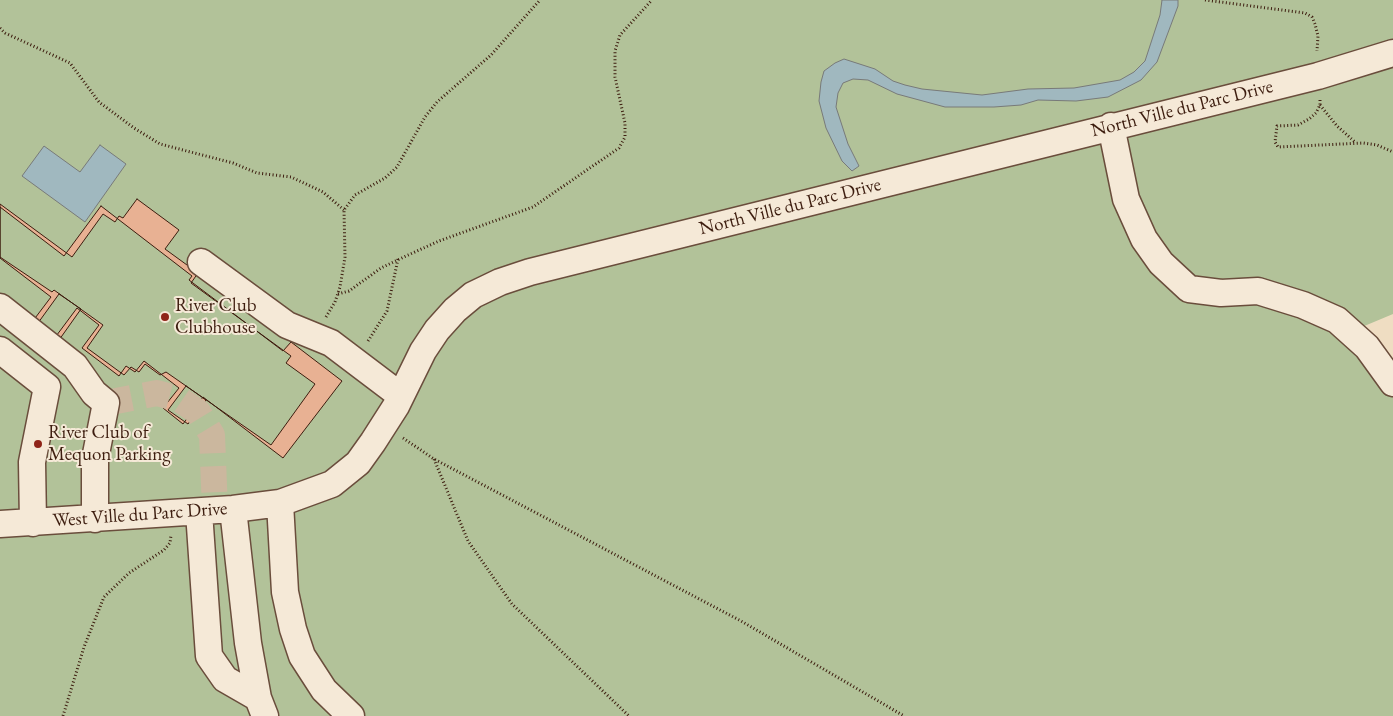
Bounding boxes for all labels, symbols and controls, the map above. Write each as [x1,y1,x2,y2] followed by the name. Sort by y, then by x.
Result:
[1089,75,1275,143] street label: North Ville du Parc Drive
[697,173,883,241] street label: North Ville du Parc Drive
[175,295,256,339] place label: River Club Clubhouse
[159,311,171,323] marker: River Club Clubhouse
[48,422,170,466] place label: River Club of Mequon Parking
[32,438,44,450] marker: River Club of Mequon Parking
[52,498,228,532] street label: West Ville du Parc Drive

